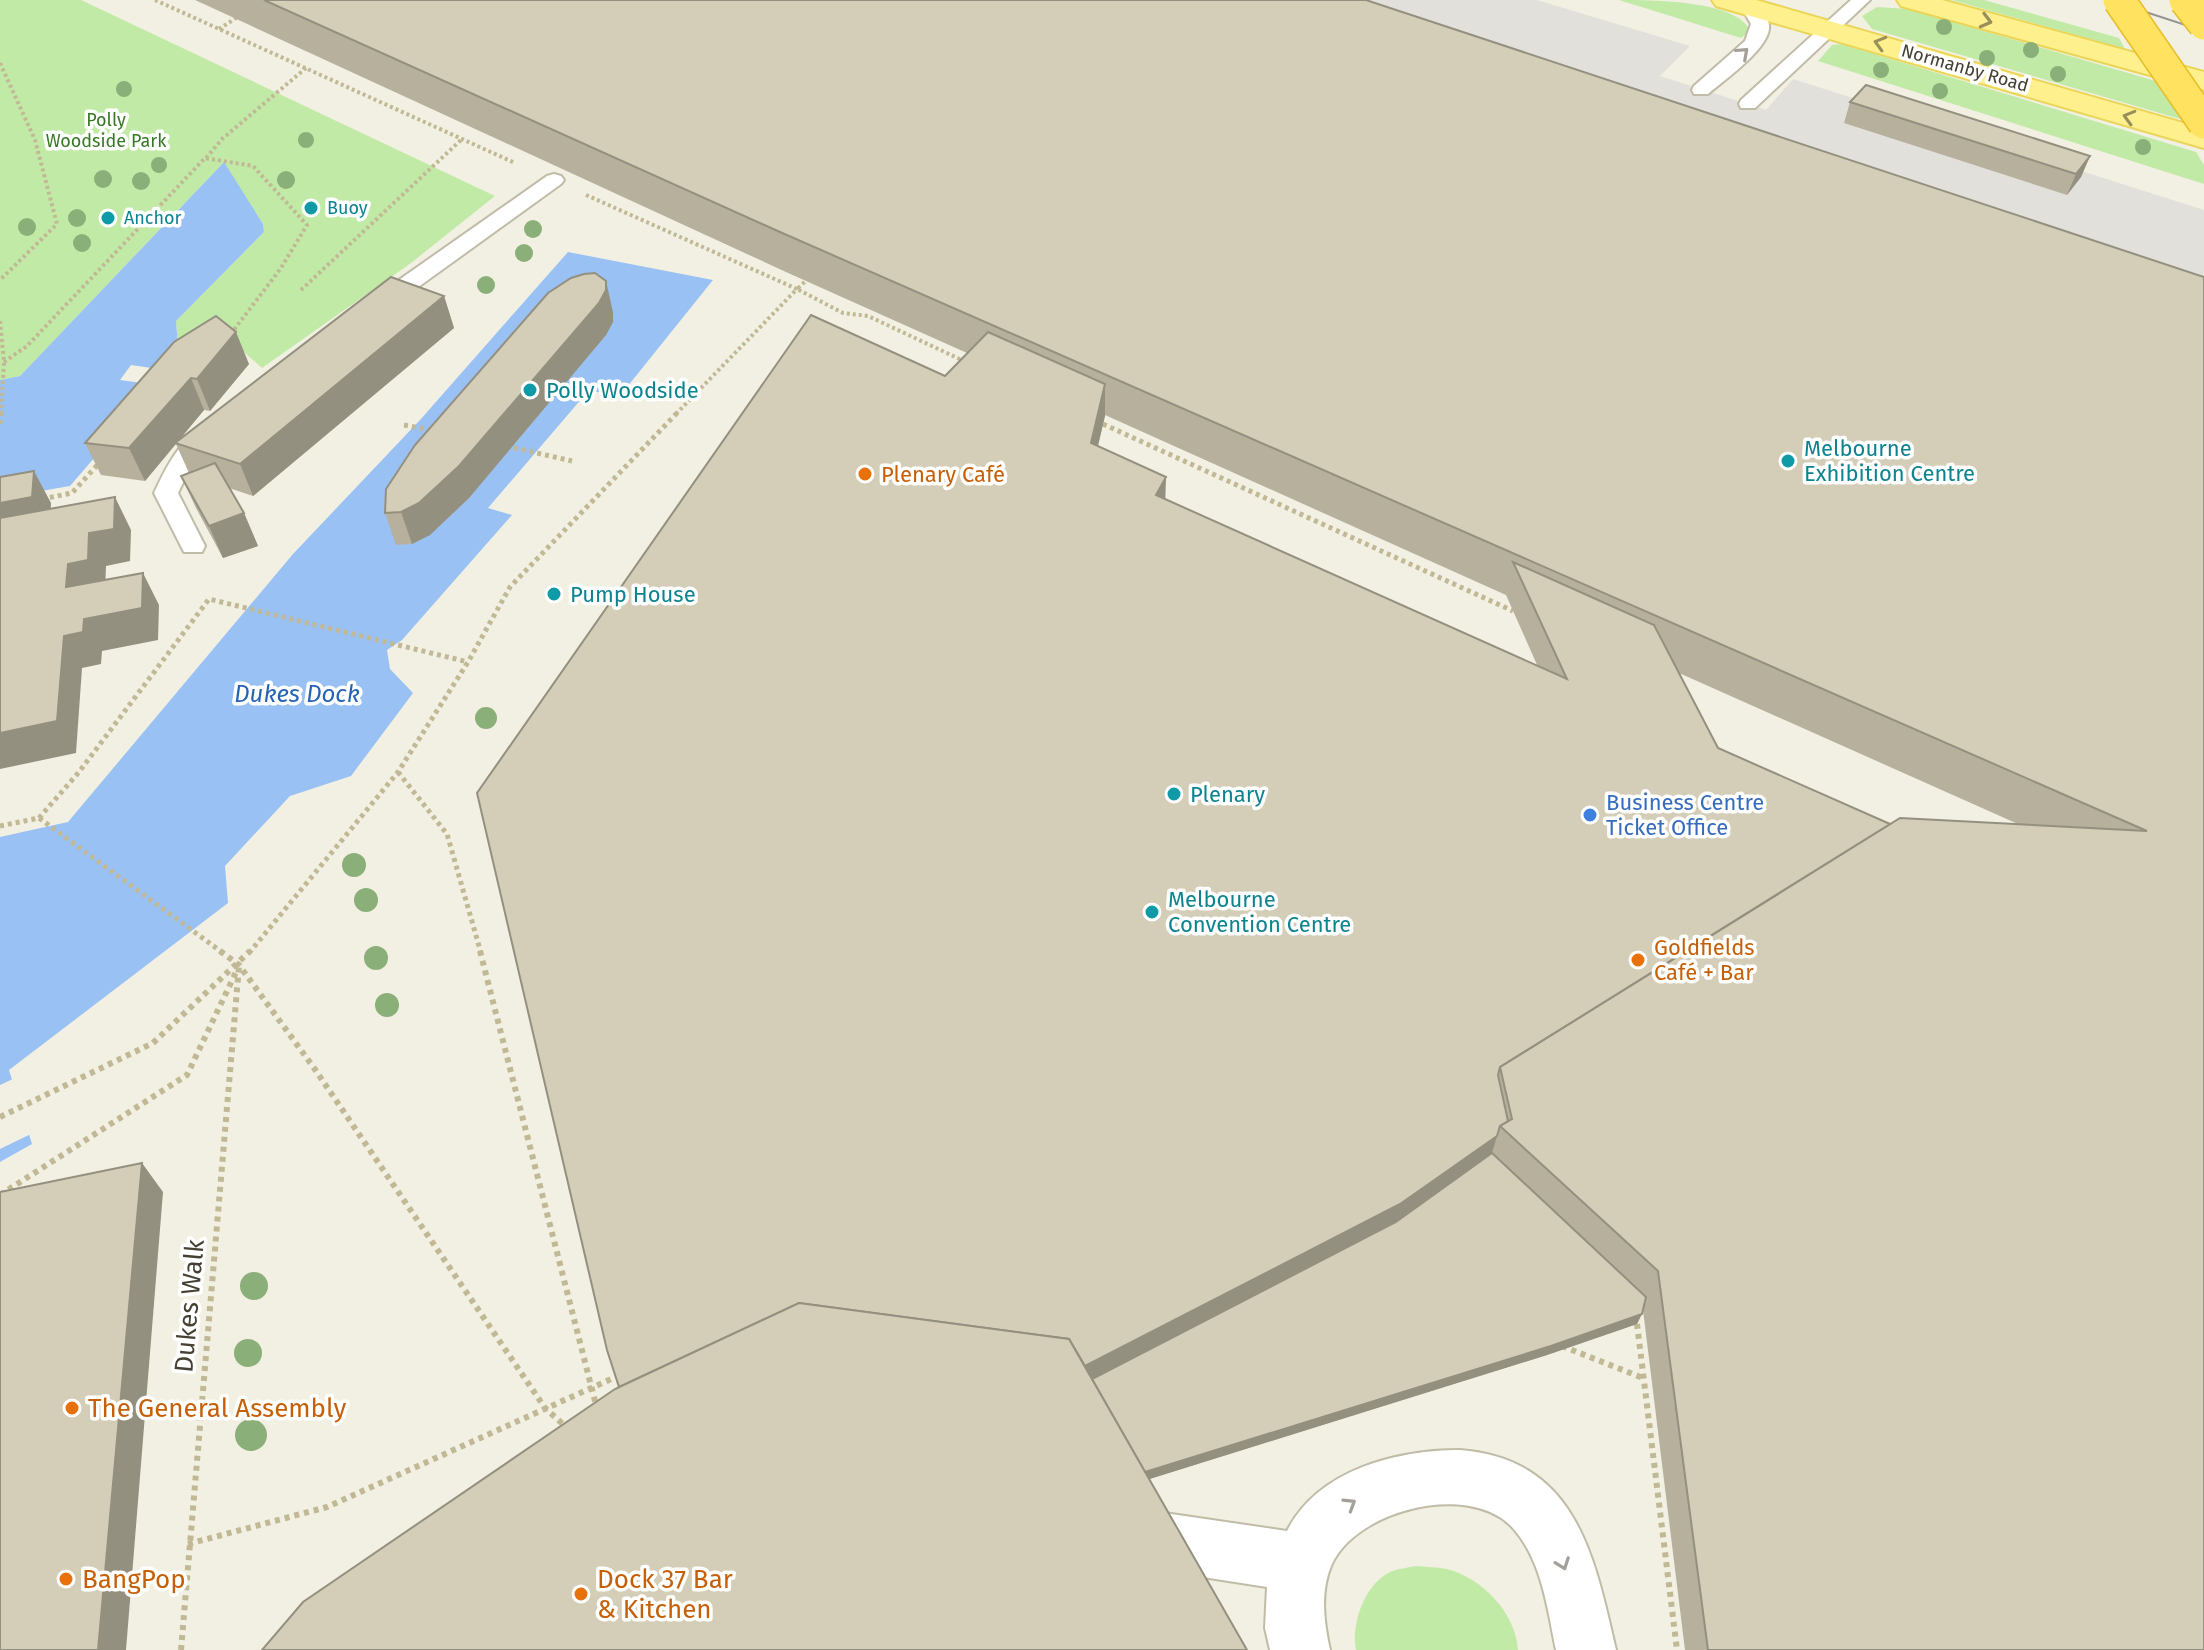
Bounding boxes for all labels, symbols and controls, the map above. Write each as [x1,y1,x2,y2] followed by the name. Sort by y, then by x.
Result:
[1979,11,1993,28] one-way arrow
[1874,36,1887,52] one-way arrow
[1899,39,2031,97] street label: Normanby Road
[1734,48,1748,62] one-way arrow
[46,109,167,152] park label: Polly Woodside Park
[2123,110,2137,126] one-way arrow
[327,197,368,219] place label: Buoy
[302,199,320,217] marker: Buoy
[124,207,182,229] place label: Anchor
[99,209,117,227] marker: Anchor
[546,377,699,404] place label: Polly Woodside
[521,381,539,399] marker: Polly Woodside
[1804,435,1975,487] place label: Melbourne Exhibition Centre
[1779,452,1797,470] marker: Melbourne Exhibition Centre
[881,461,1005,488] place label: Plenary Café
[856,465,874,483] marker: Plenary Café
[570,581,696,608] place label: Pump House
[545,585,563,603] marker: Pump House
[234,680,360,708] water label: Dukes Dock
[1190,781,1265,808] place label: Plenary
[1165,785,1183,803] marker: Plenary
[1606,789,1764,841] place label: Business Centre Ticket Office
[1581,806,1599,824] marker: Business Centre Ticket Office
[1168,886,1351,938] place label: Melbourne Convention Centre
[1143,903,1161,921] marker: Melbourne Convention Centre
[1654,934,1755,986] place label: Goldfields Café + Bar
[1629,951,1647,969] marker: Goldfields Café + Bar
[168,1237,211,1374] street label: Dukes Walk
[88,1393,346,1424] place label: The General Assembly
[63,1399,81,1417] marker: The General Assembly
[1342,1499,1356,1514] one-way arrow
[1553,1556,1570,1570] one-way arrow
[82,1564,186,1595] place label: BangPop
[597,1564,733,1625] place label: Dock 37 Bar & Kitchen
[57,1570,75,1588] marker: BangPop
[572,1585,590,1603] marker: Dock 37 Bar & Kitchen

